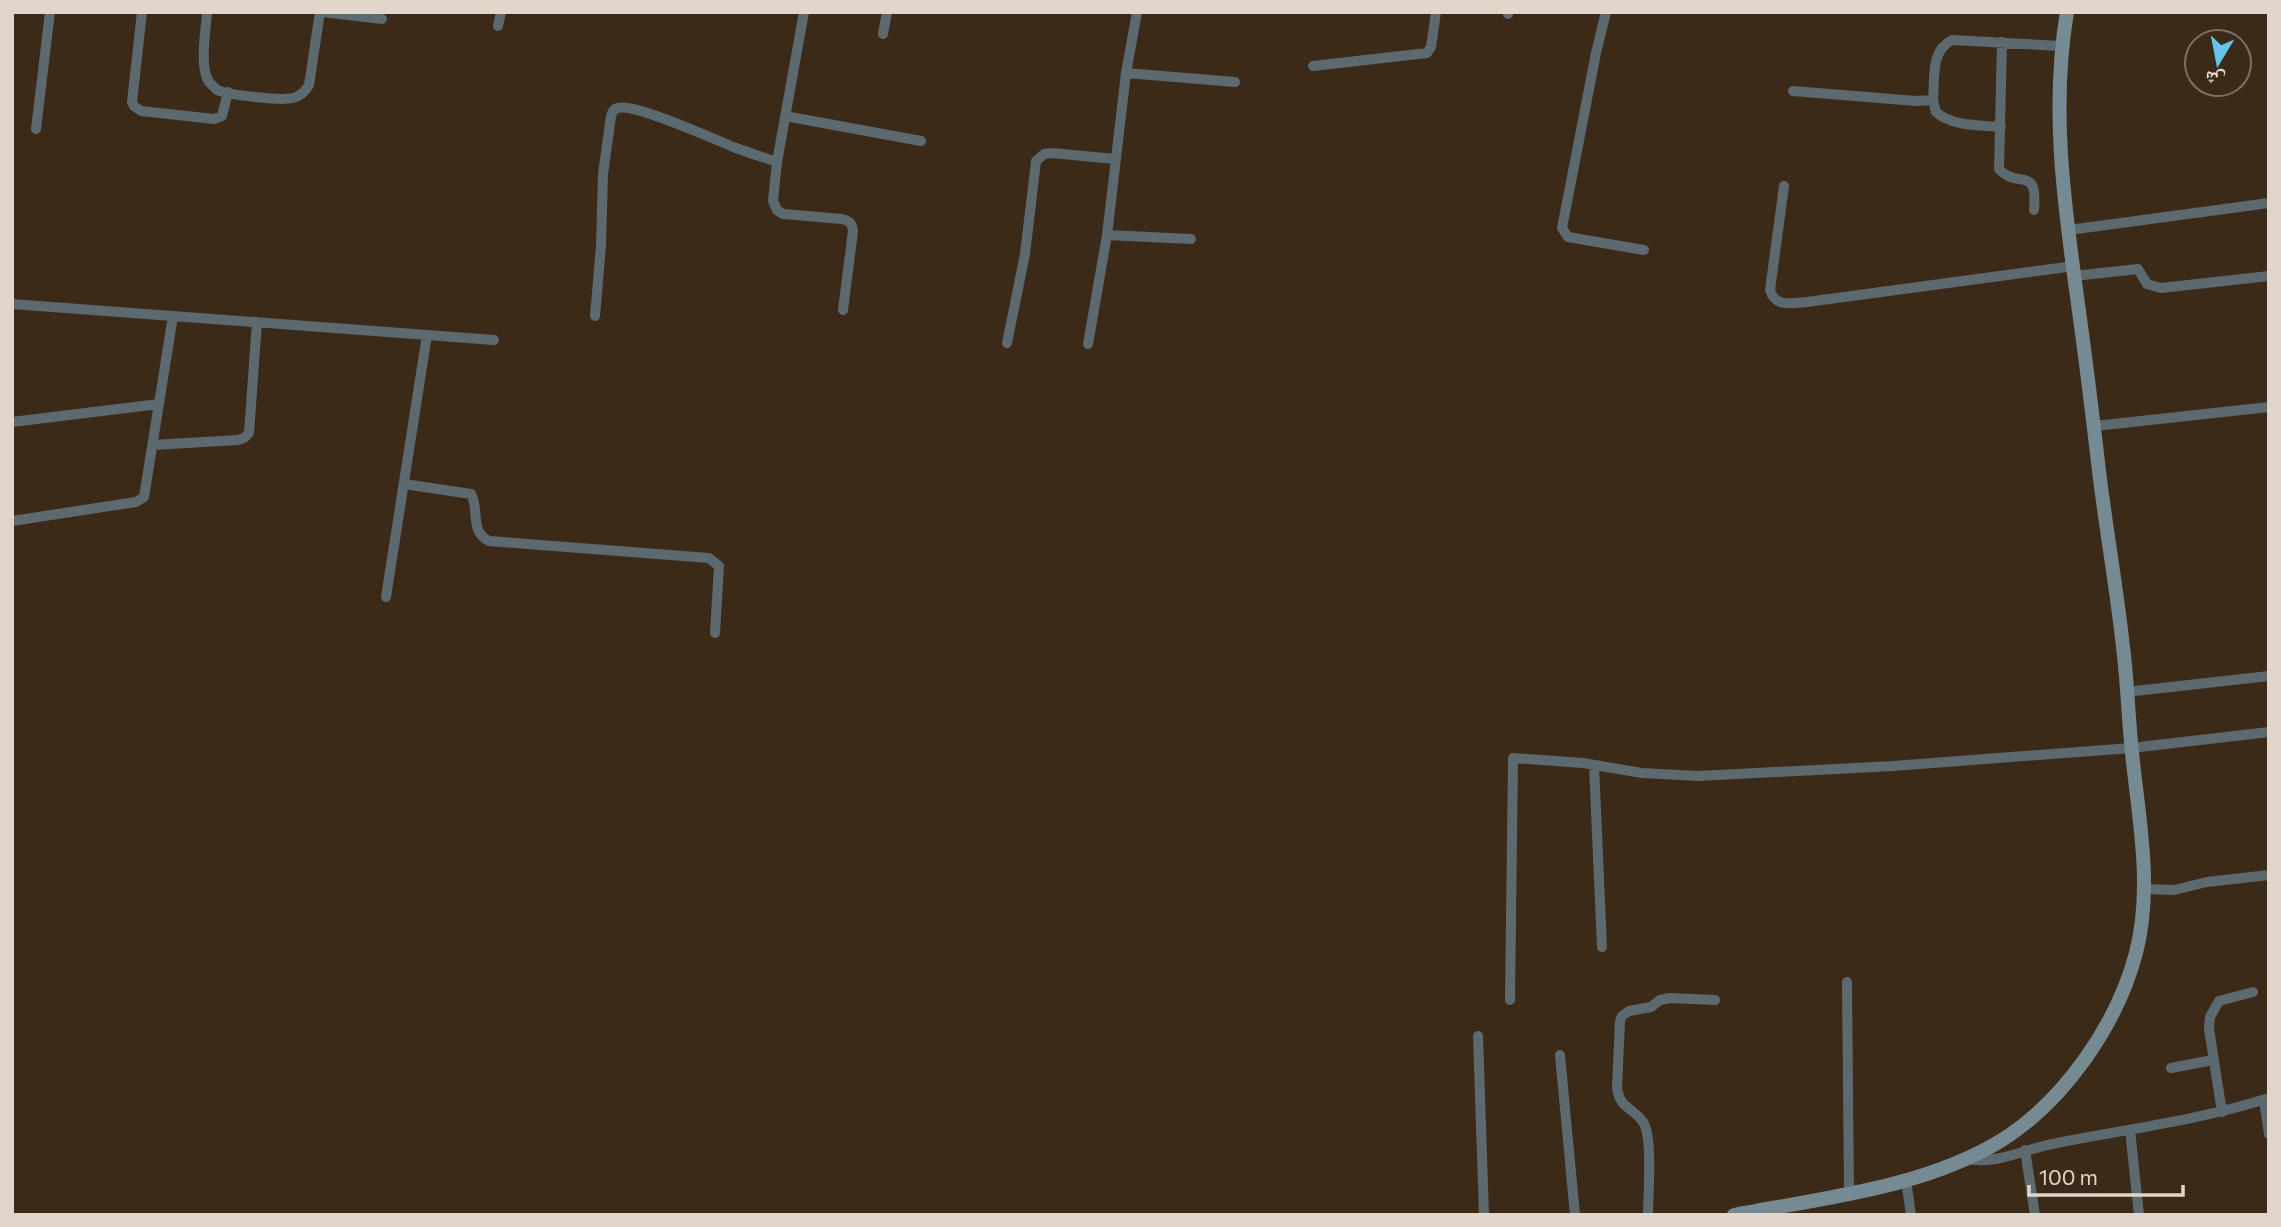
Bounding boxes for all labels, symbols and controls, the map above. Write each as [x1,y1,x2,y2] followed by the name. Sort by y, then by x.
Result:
[2183,28,2253,98] north arrow
[2203,66,2227,93] text: ش
[2029,1154,2183,1198] scale bar
[2039,1164,2098,1189] text: 100 m

